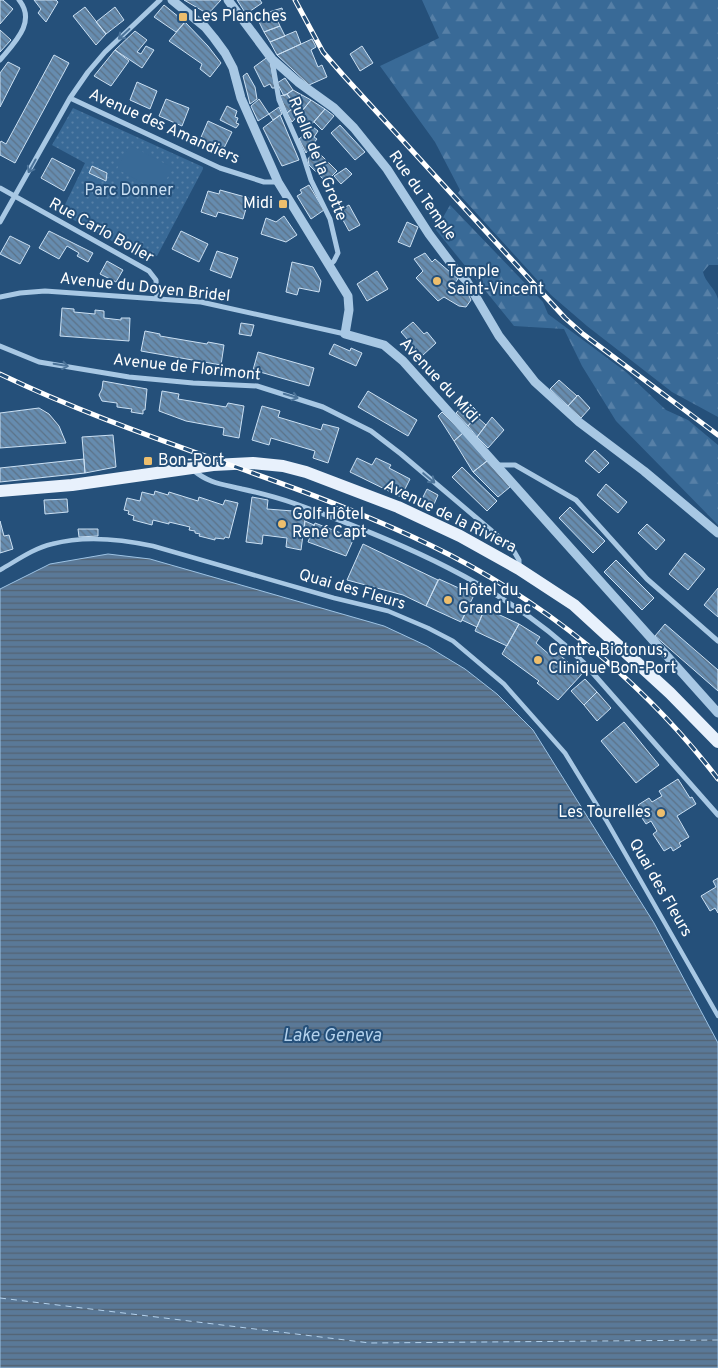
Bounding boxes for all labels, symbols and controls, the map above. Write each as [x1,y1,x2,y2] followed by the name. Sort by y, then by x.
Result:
[193,7,287,27] place label: Les Planches
[177,11,189,23] marker: Les Planches
[118,28,131,40] one-way arrow
[85,85,243,169] street label: Avenue des Amandiers
[283,94,351,224] street label: Ruelle de la Grotte
[384,147,460,245] street label: Rue du Temple
[26,158,36,173] one-way arrow
[84,181,174,201] park label: Parc Donner
[45,194,157,268] street label: Rue Carlo Boller
[243,194,273,214] place label: Midi
[277,198,289,210] marker: Midi
[447,262,544,300] place label: Temple Saint-Vincent
[59,269,231,307] street label: Avenue du Doyen Bridel
[431,275,443,287] marker: Temple Saint-Vincent
[395,334,483,428] street label: Avenue du Midi
[112,350,262,386] street label: Avenue de Florimont
[52,361,68,371] one-way arrow
[282,391,298,401] one-way arrow
[158,451,224,471] place label: Bon-Port
[142,455,154,467] marker: Bon-Port
[422,473,435,484] one-way arrow
[380,476,520,558] street label: Avenue de la Riviera
[292,505,367,543] place label: Golf Hôtel René Capt
[276,518,288,530] marker: Golf Hôtel René Capt
[296,565,408,615] street label: Quai des Fleurs
[458,581,531,619] place label: Hôtel du Grand Lac
[442,594,454,606] marker: Hôtel du Grand Lac
[548,641,676,679] place label: Centre Biotonus, Clinique Bon-Port
[532,654,544,666] marker: Centre Biotonus, Clinique Bon-Port
[558,803,651,823] place label: Les Tourelles
[655,807,667,819] marker: Les Tourelles
[624,835,696,941] street label: Quai des Fleurs
[283,1025,382,1048] water label: Lake Geneva

